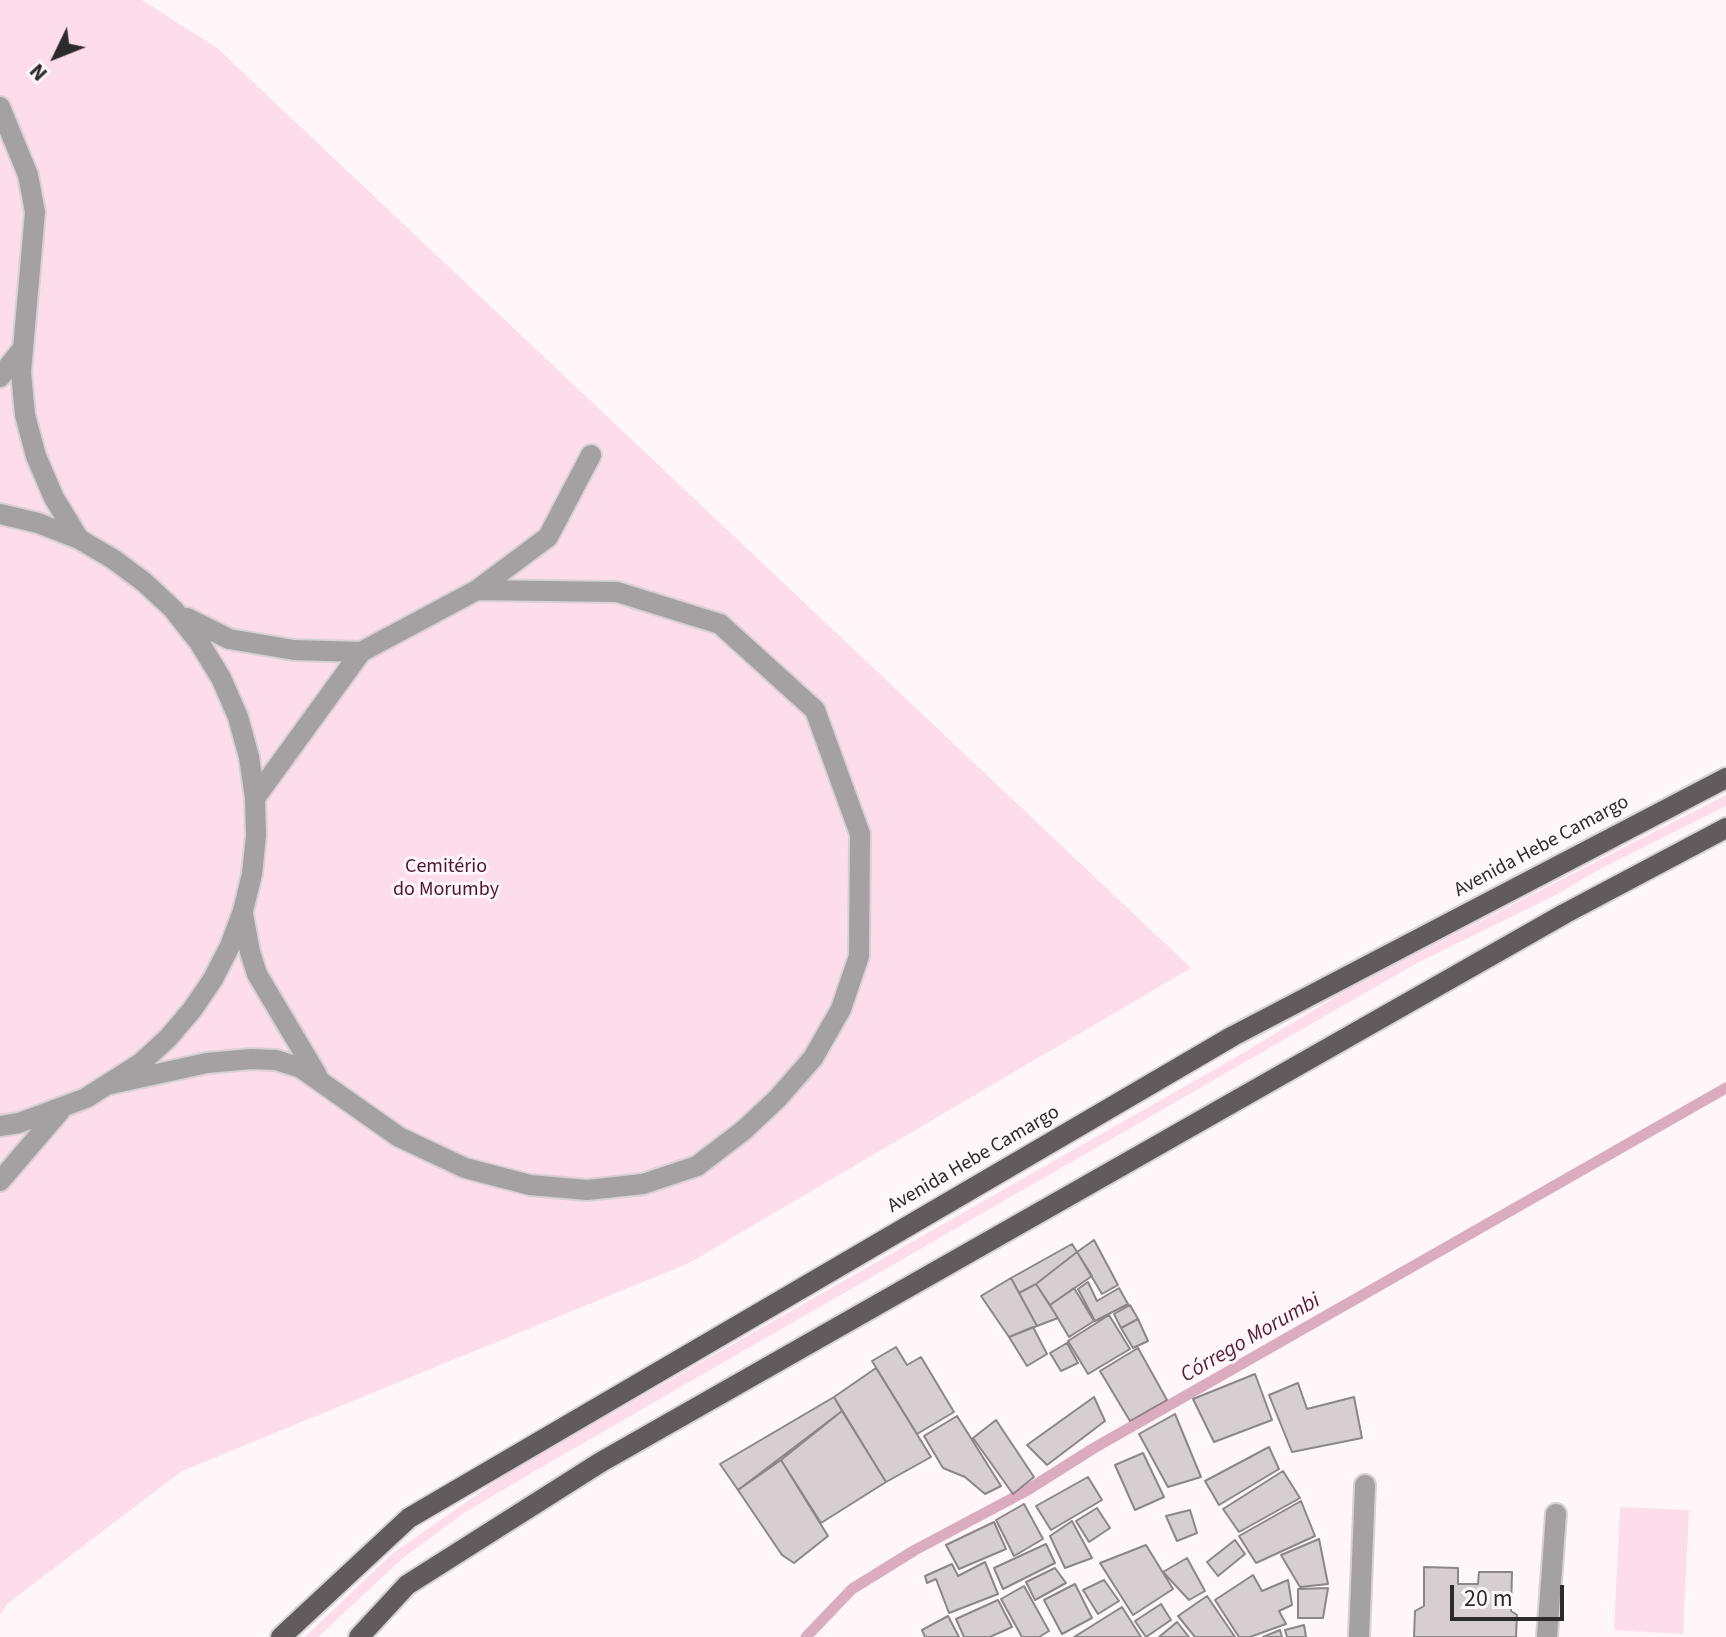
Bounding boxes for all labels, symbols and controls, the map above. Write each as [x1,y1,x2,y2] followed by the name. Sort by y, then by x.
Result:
[16,16,96,96] north arrow
[22,56,55,89] text: N
[1451,791,1633,903] street label: Avenida Hebe Camargo
[393,856,499,903] park label: Cemitério do Morumby
[884,1101,1064,1219] street label: Avenida Hebe Camargo
[1177,1288,1325,1390] water label: Córrego Morumbi
[1454,1569,1568,1619] scale bar
[1464,1581,1513,1616] text: 20 m

